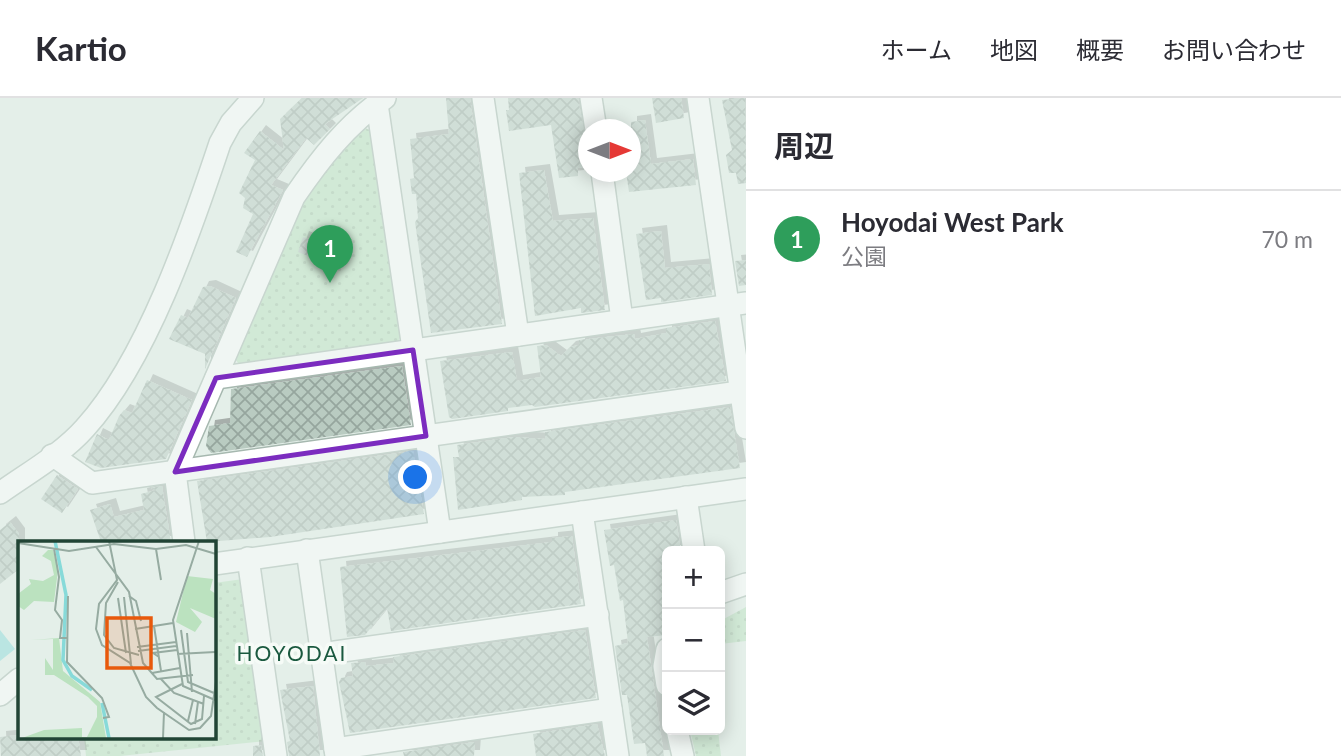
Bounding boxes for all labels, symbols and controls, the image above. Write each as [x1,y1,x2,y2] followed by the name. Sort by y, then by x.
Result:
[35,28,127,68] text: Kartio
[881,35,952,64] text: ホーム
[990,35,1038,64] text: 地図
[1076,35,1124,64] text: 概要
[1162,35,1306,64] text: お問い合わせ
[578,119,641,182] north arrow
[774,127,834,163] text: 周辺
[841,206,1064,238] text: Hoyodai West Park
[307,225,353,283] pin: 1
[790,225,804,253] text: 1
[1262,225,1313,253] text: 70 m
[841,242,887,270] text: 公園
[398,460,432,494] your location
[18,541,215,738] inset map
[662,546,725,735] map controls
[662,546,725,609] button: +
[662,609,725,672] button: −
[237,640,347,665] district label: HOYODAI
[662,672,725,735] button: layers

